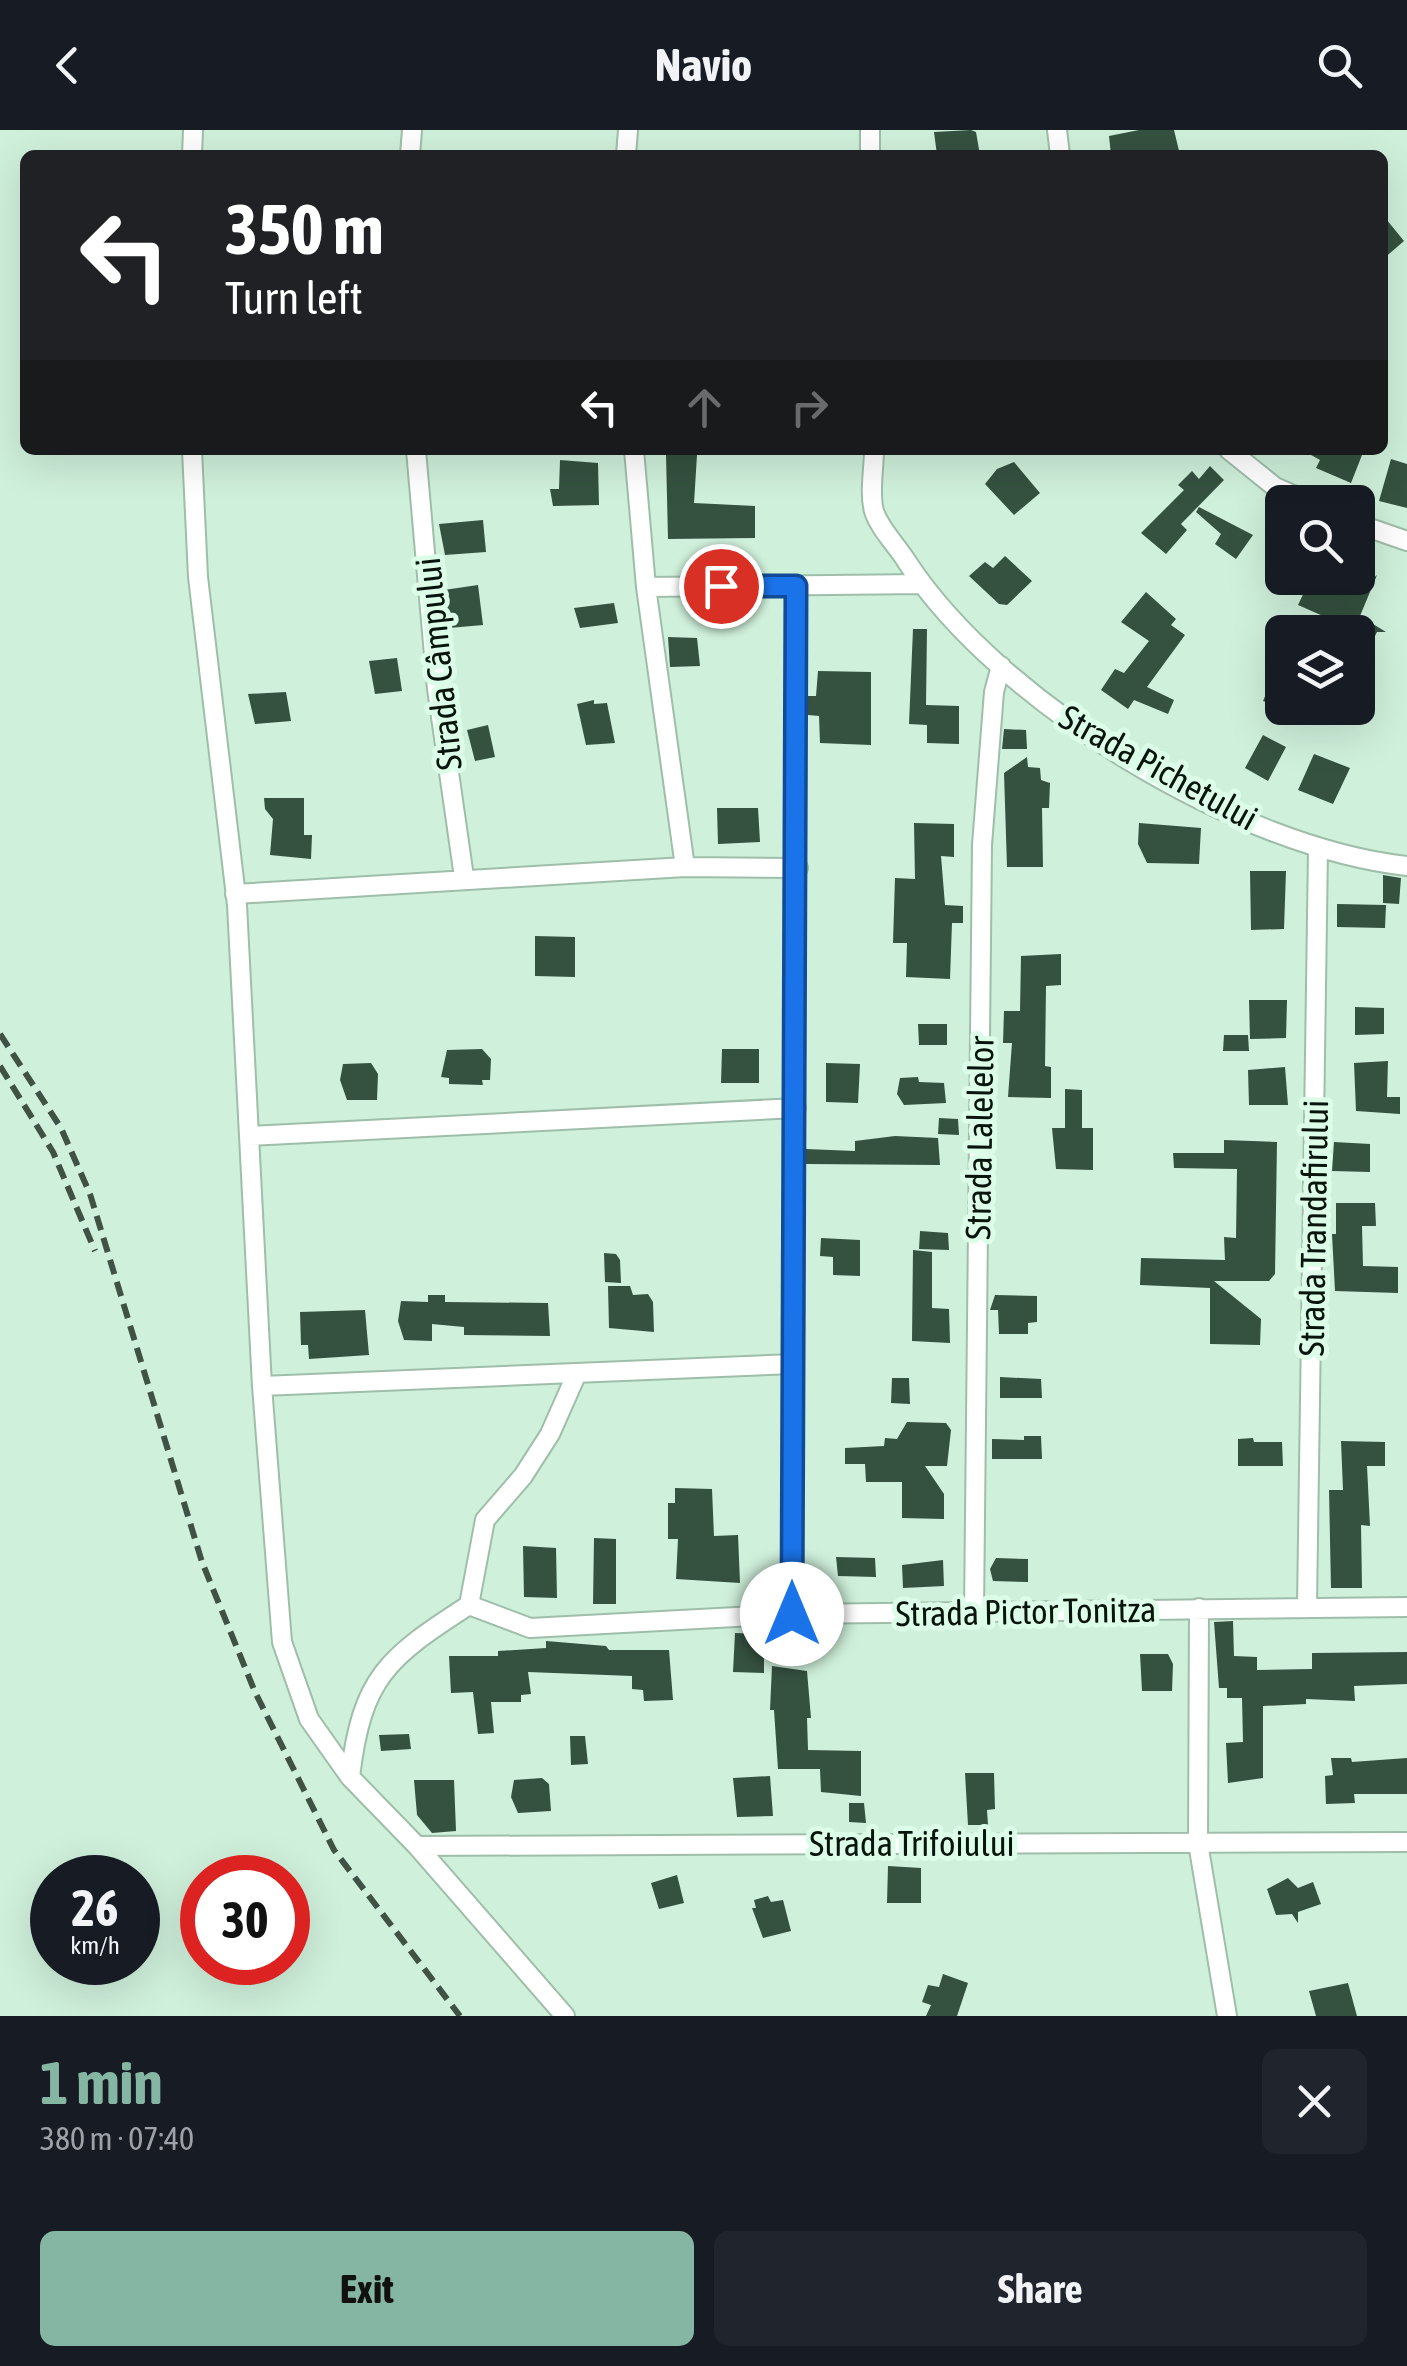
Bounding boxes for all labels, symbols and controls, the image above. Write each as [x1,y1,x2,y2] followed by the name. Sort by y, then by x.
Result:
[40,38,95,93] icon: back
[1312,38,1367,93] icon: search
[655,39,752,91] text: Navio
[225,189,384,269] text: 350 m
[60,190,190,320] icon: left
[225,272,363,324] text: Turn left
[572,380,627,435] icon: left
[677,380,732,435] icon: ahead
[782,380,837,435] icon: right
[1265,485,1375,725] map controls
[1265,485,1375,595] button: search
[679,544,764,629] pin
[407,556,469,772] street label: Strada Câmpului
[694,559,749,614] icon: arrive
[1265,615,1375,725] button: layers
[1053,696,1265,838] street label: Strada Pichetului
[957,1035,1001,1240] street label: Strada Lalelelor
[1291,1099,1335,1357] street label: Strada Trandafirului
[740,1562,844,1666] position arrow
[895,1589,1157,1633] street label: Strada Pictor Tonitza
[809,1823,1015,1863] street label: Strada Trifoiului
[180,1855,310,1985] speed limit sign: 30
[71,1879,118,1937] text: 26
[70,1931,120,1959] text: km/h
[40,2048,163,2117] text: 1 min
[1262,2049,1367,2154] button: close
[40,2120,194,2157] text: 380 m · 07:40
[40,2231,694,2346] button: Exit
[714,2231,1367,2346] button: Share

